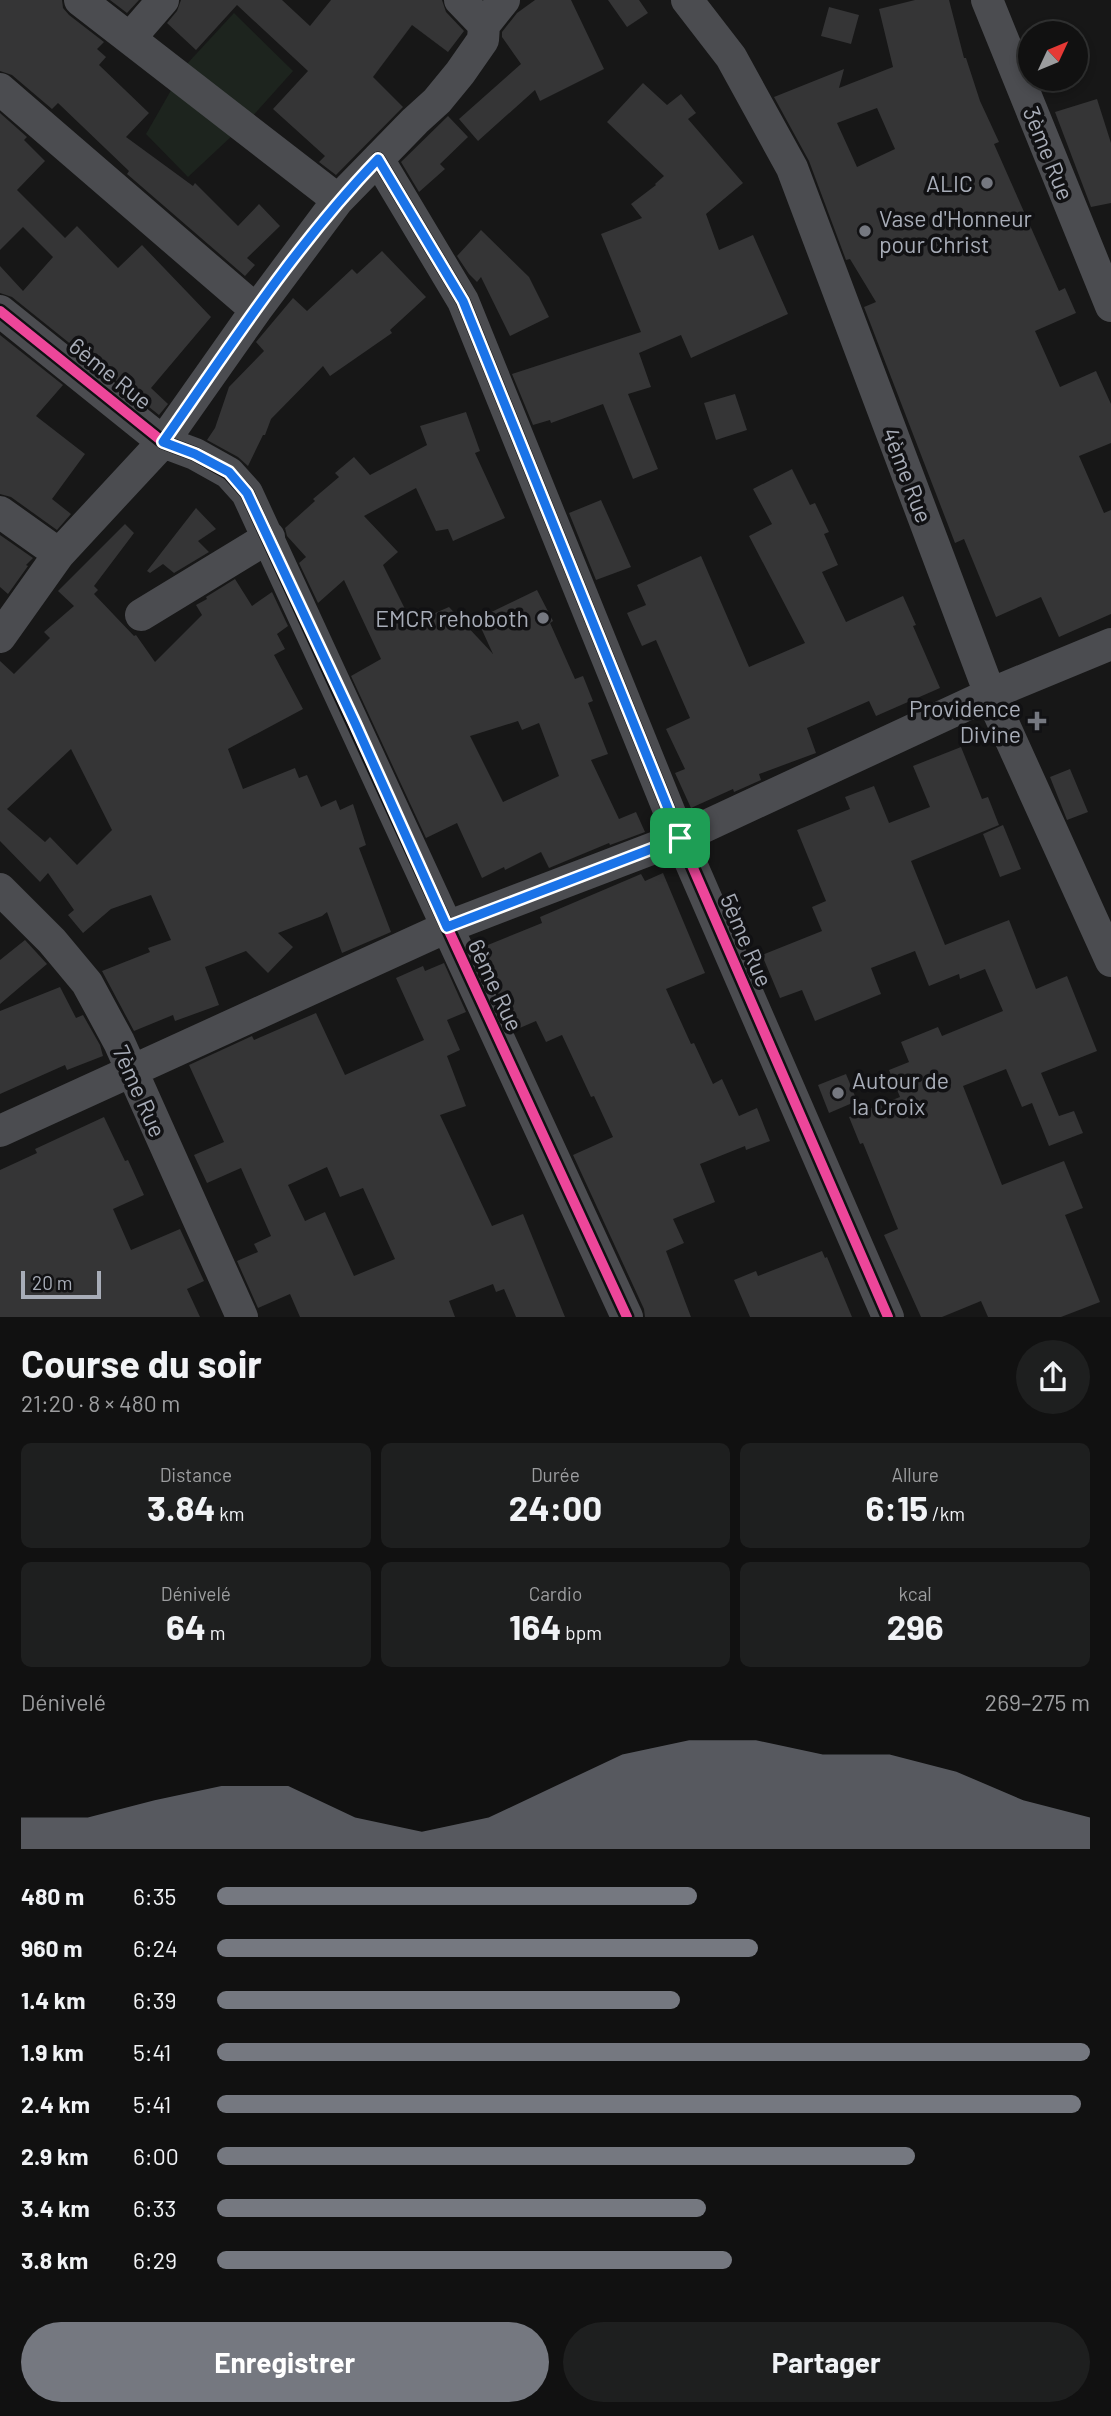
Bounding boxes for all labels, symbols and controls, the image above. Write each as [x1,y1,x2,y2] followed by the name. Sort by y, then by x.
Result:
[1018,21,1088,91] north arrow
[1018,21,1088,91] map controls
[1018,102,1080,204] street label: 3ème Rue
[926,169,973,197] place label: ALIC
[979,175,995,191] marker: ALIC
[879,204,1033,258] place label: Vase d'Honneur pour Christ
[857,223,873,239] marker: Vase d'Honneur pour Christ
[64,331,158,415] street label: 6ème Rue
[877,424,939,526] street label: 4ème Rue
[375,604,529,632] place label: EMCR rehoboth
[535,610,551,626] marker: EMCR rehoboth
[909,694,1021,748] place label: Providence Divine
[1027,711,1047,731] marker: Providence Divine
[650,808,710,868] pin
[661,819,699,857] icon: arrive
[715,889,779,991] street label: 5ème Rue
[462,934,530,1036] street label: 6ème Rue
[107,1041,173,1141] street label: 7ème Rue
[852,1066,949,1120] place label: Autour de la Croix
[830,1085,846,1101] marker: Autour de la Croix
[21,1268,102,1300] scale bar
[32,1271,72,1294] text: 20 m
[21,1340,262,1386] text: Course du soir
[1016,1340,1090,1414] button: share
[21,1389,180,1417] text: 21:20 · 8 × 480 m
[160,1463,232,1486] text: Distance
[531,1463,580,1486] text: Durée
[891,1463,939,1486] text: Allure
[147,1486,216,1528] text: 3.84
[509,1486,602,1528] text: 24:00
[865,1486,928,1528] text: 6:15
[216,1502,245,1525] text: km
[928,1502,965,1525] text: /km
[161,1582,231,1605] text: Dénivelé
[529,1582,582,1605] text: Cardio
[899,1582,932,1605] text: kcal
[166,1605,206,1647] text: 64
[509,1605,561,1647] text: 164
[887,1605,944,1647] text: 296
[206,1621,226,1644] text: m
[561,1621,602,1644] text: bpm
[21,1688,106,1716] text: Dénivelé
[985,1688,1090,1716] text: 269–275 m
[21,1882,84,1910] text: 480 m
[133,1882,176,1910] text: 6:35
[21,1934,82,1962] text: 960 m
[133,1934,178,1962] text: 6:24
[21,1986,85,2014] text: 1.4 km
[133,1986,176,2014] text: 6:39
[21,2038,84,2066] text: 1.9 km
[133,2038,171,2066] text: 5:41
[21,2090,90,2118] text: 2.4 km
[133,2090,171,2118] text: 5:41
[21,2142,88,2170] text: 2.9 km
[133,2142,179,2170] text: 6:00
[21,2194,90,2222] text: 3.4 km
[133,2194,176,2222] text: 6:33
[21,2246,88,2274] text: 3.8 km
[133,2246,177,2274] text: 6:29
[21,2322,549,2402] button: Enregistrer
[563,2322,1090,2402] button: Partager

